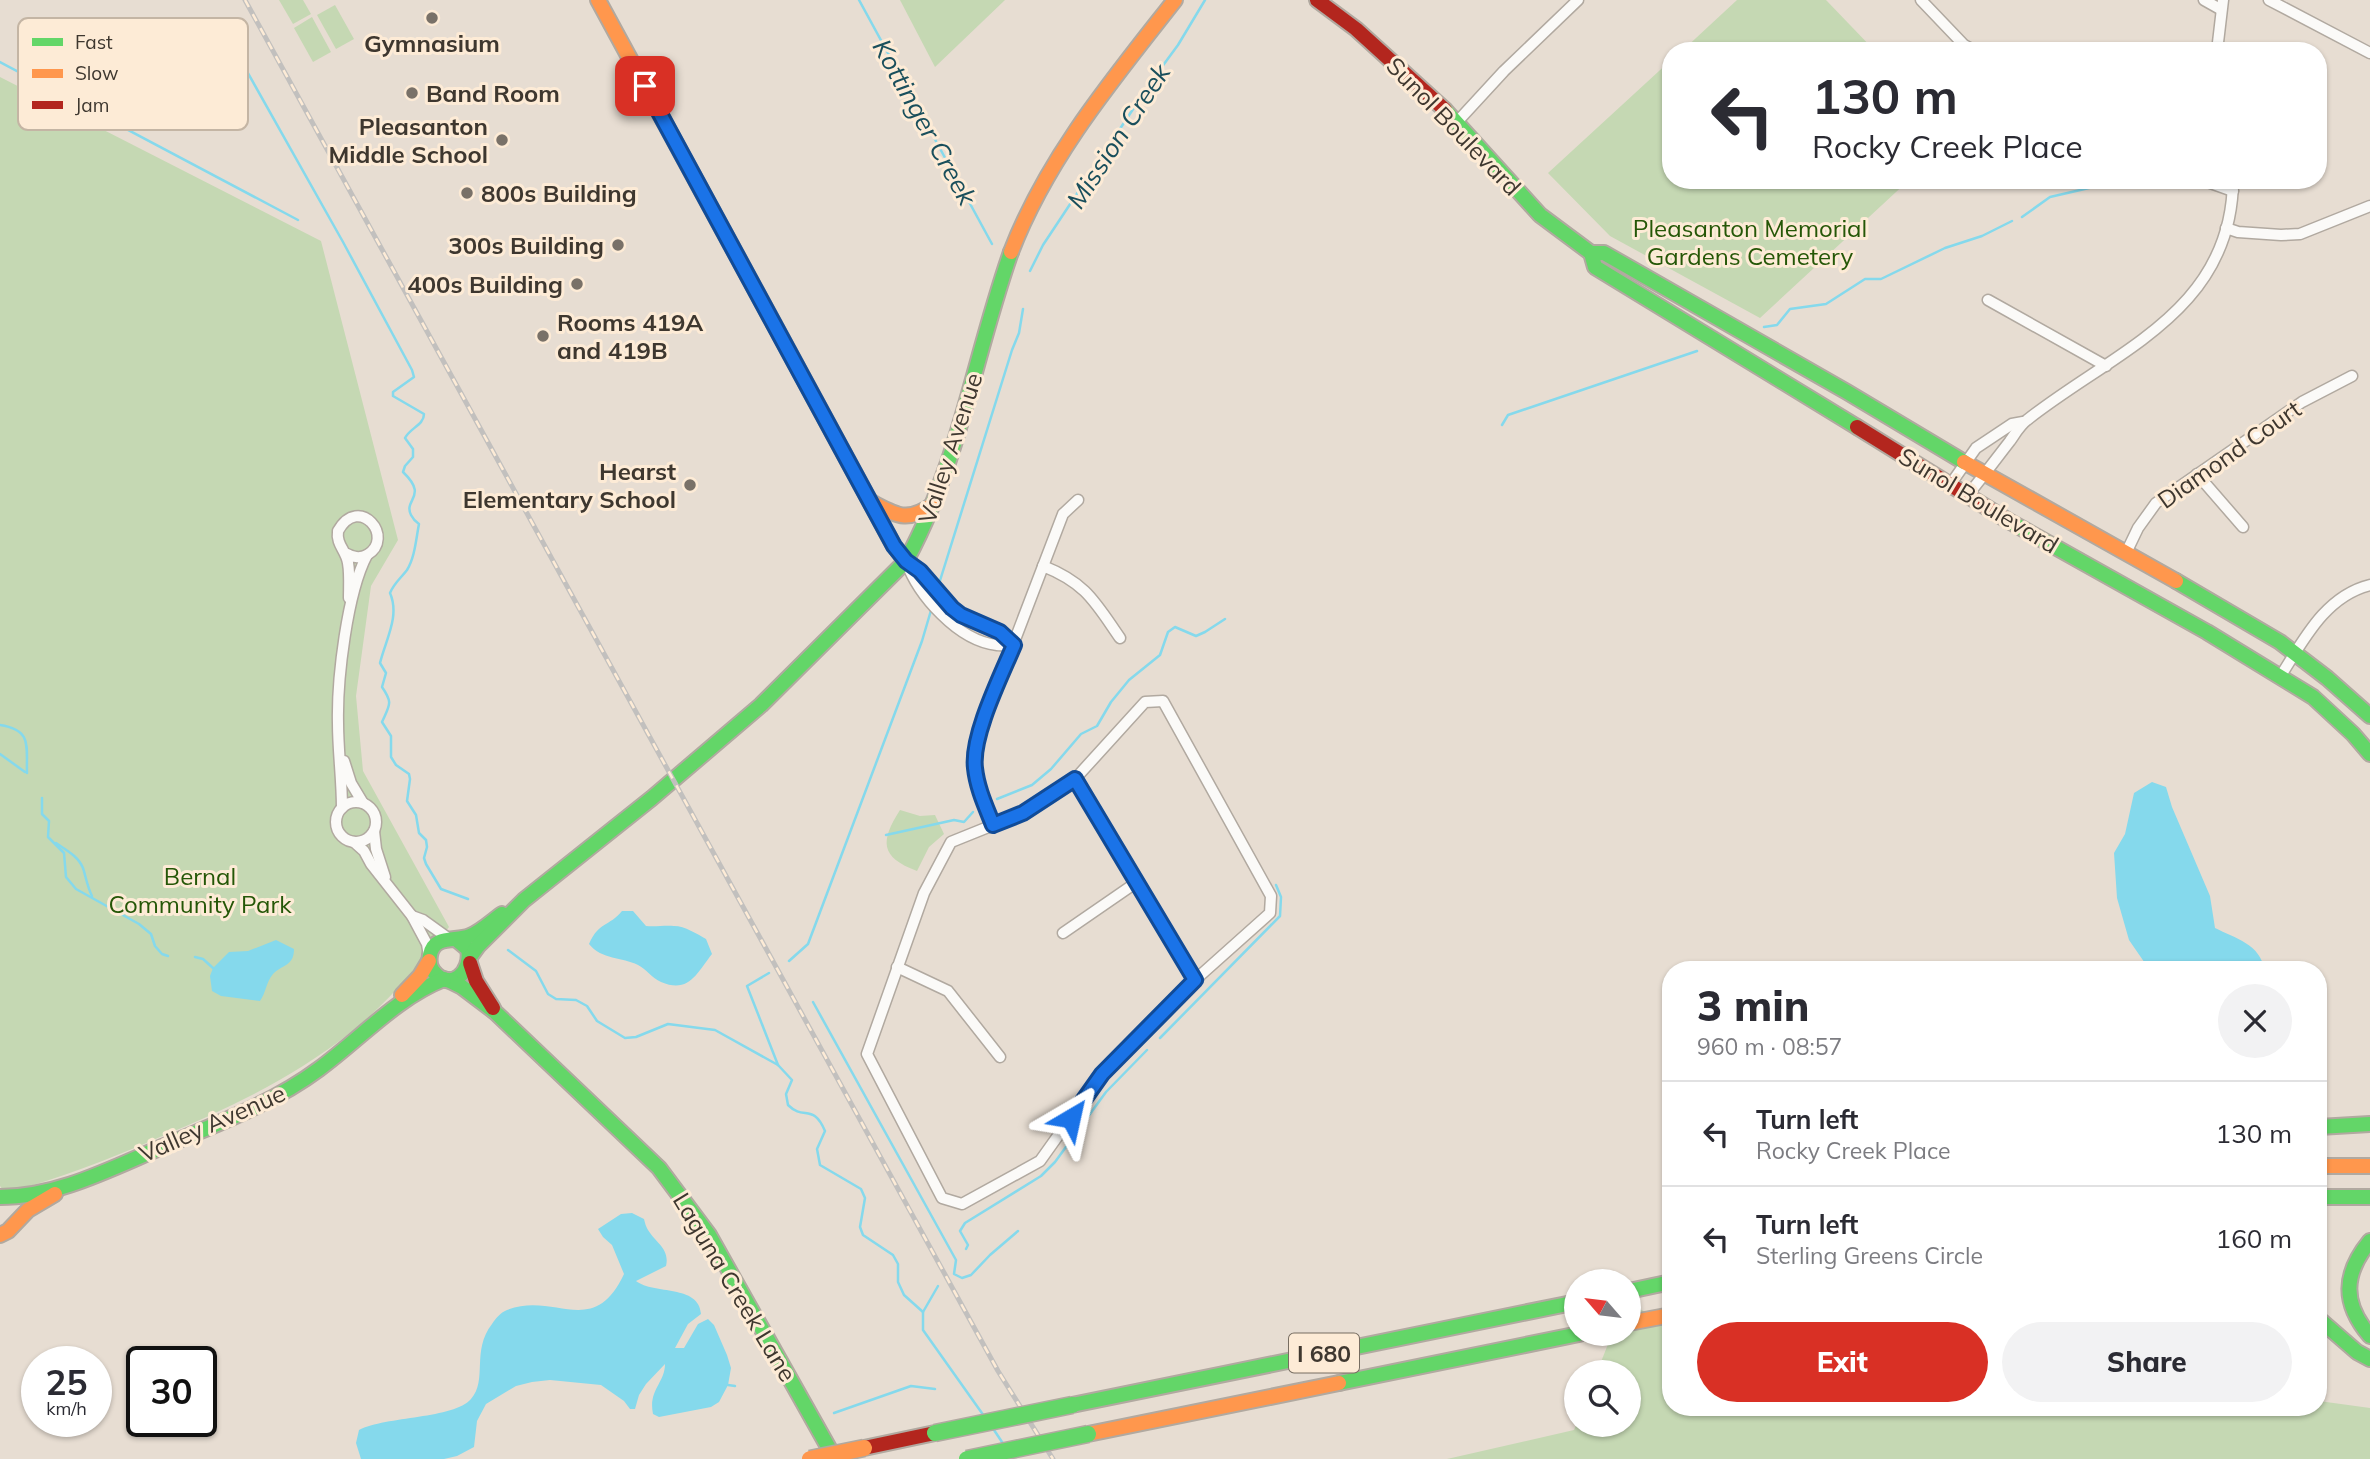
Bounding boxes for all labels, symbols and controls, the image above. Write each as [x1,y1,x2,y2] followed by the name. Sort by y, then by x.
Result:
[424,10,440,26] marker: Gymnasium
[18,18,248,130] legend
[364,28,500,58] place label: Gymnasium
[75,30,113,54] text: Fast
[866,33,985,211] water label: Kottinger Creek
[1380,51,1528,201] street label: Sunol Boulevard
[615,56,675,116] pin
[1059,57,1177,215] water label: Mission Creek
[75,61,119,85] text: Slow
[1812,65,1958,126] text: 130 m
[626,67,664,105] icon: arrive
[1697,70,1788,161] icon: left
[426,78,560,108] place label: Band Room
[404,85,420,101] marker: Band Room
[75,93,109,117] text: Jam
[328,111,488,169] place label: Pleasanton Middle School
[1812,126,2083,166] text: Rocky Creek Place
[494,132,510,148] marker: Pleasanton Middle School
[481,178,637,208] place label: 800s Building
[459,185,475,201] marker: 800s Building
[1633,213,1867,271] park label: Pleasanton Memorial Gardens Cemetery
[448,230,604,260] place label: 300s Building
[610,237,626,253] marker: 300s Building
[407,269,563,299] place label: 400s Building
[569,276,585,292] marker: 400s Building
[557,307,703,365] place label: Rooms 419A and 419B
[535,328,551,344] marker: Rooms 419A and 419B
[912,369,988,527] street label: Valley Avenue
[2151,393,2307,515] street label: Diamond Court
[1894,441,2064,559] street label: Sunol Boulevard
[463,456,676,514] place label: Hearst Elementary School
[682,477,698,493] marker: Hearst Elementary School
[108,861,292,919] park label: Bernal Community Park
[1697,979,1810,1032] text: 3 min
[2218,984,2292,1058] button: close
[1697,1032,1842,1061] text: 960 m · 08:57
[134,1077,290,1169] street label: Valley Avenue
[1034,1081,1108,1155] position arrow
[1756,1103,1858,1136] text: Turn left
[1697,1115,1735,1153] icon: left
[2216,1117,2292,1150] text: 130 m
[1756,1136,1951,1165] text: Rocky Creek Place
[667,1187,803,1387] street label: Laguna Creek Lane
[1756,1208,1858,1241] text: Turn left
[1697,1220,1735,1258] icon: left
[2216,1222,2292,1255] text: 160 m
[1756,1241,1983,1270] text: Sterling Greens Circle
[1564,1269,1642,1346] north arrow
[1564,1269,1641,1437] map controls
[1697,1322,1988,1402] button: Exit
[2002,1322,2292,1402] button: Share
[1289,1334,1359,1372] road number: I 680
[126,1346,217,1437] speed limit sign: 30
[45,1360,88,1404] text: 25
[1564,1360,1641,1437] button: search
[46,1397,87,1420] text: km/h

